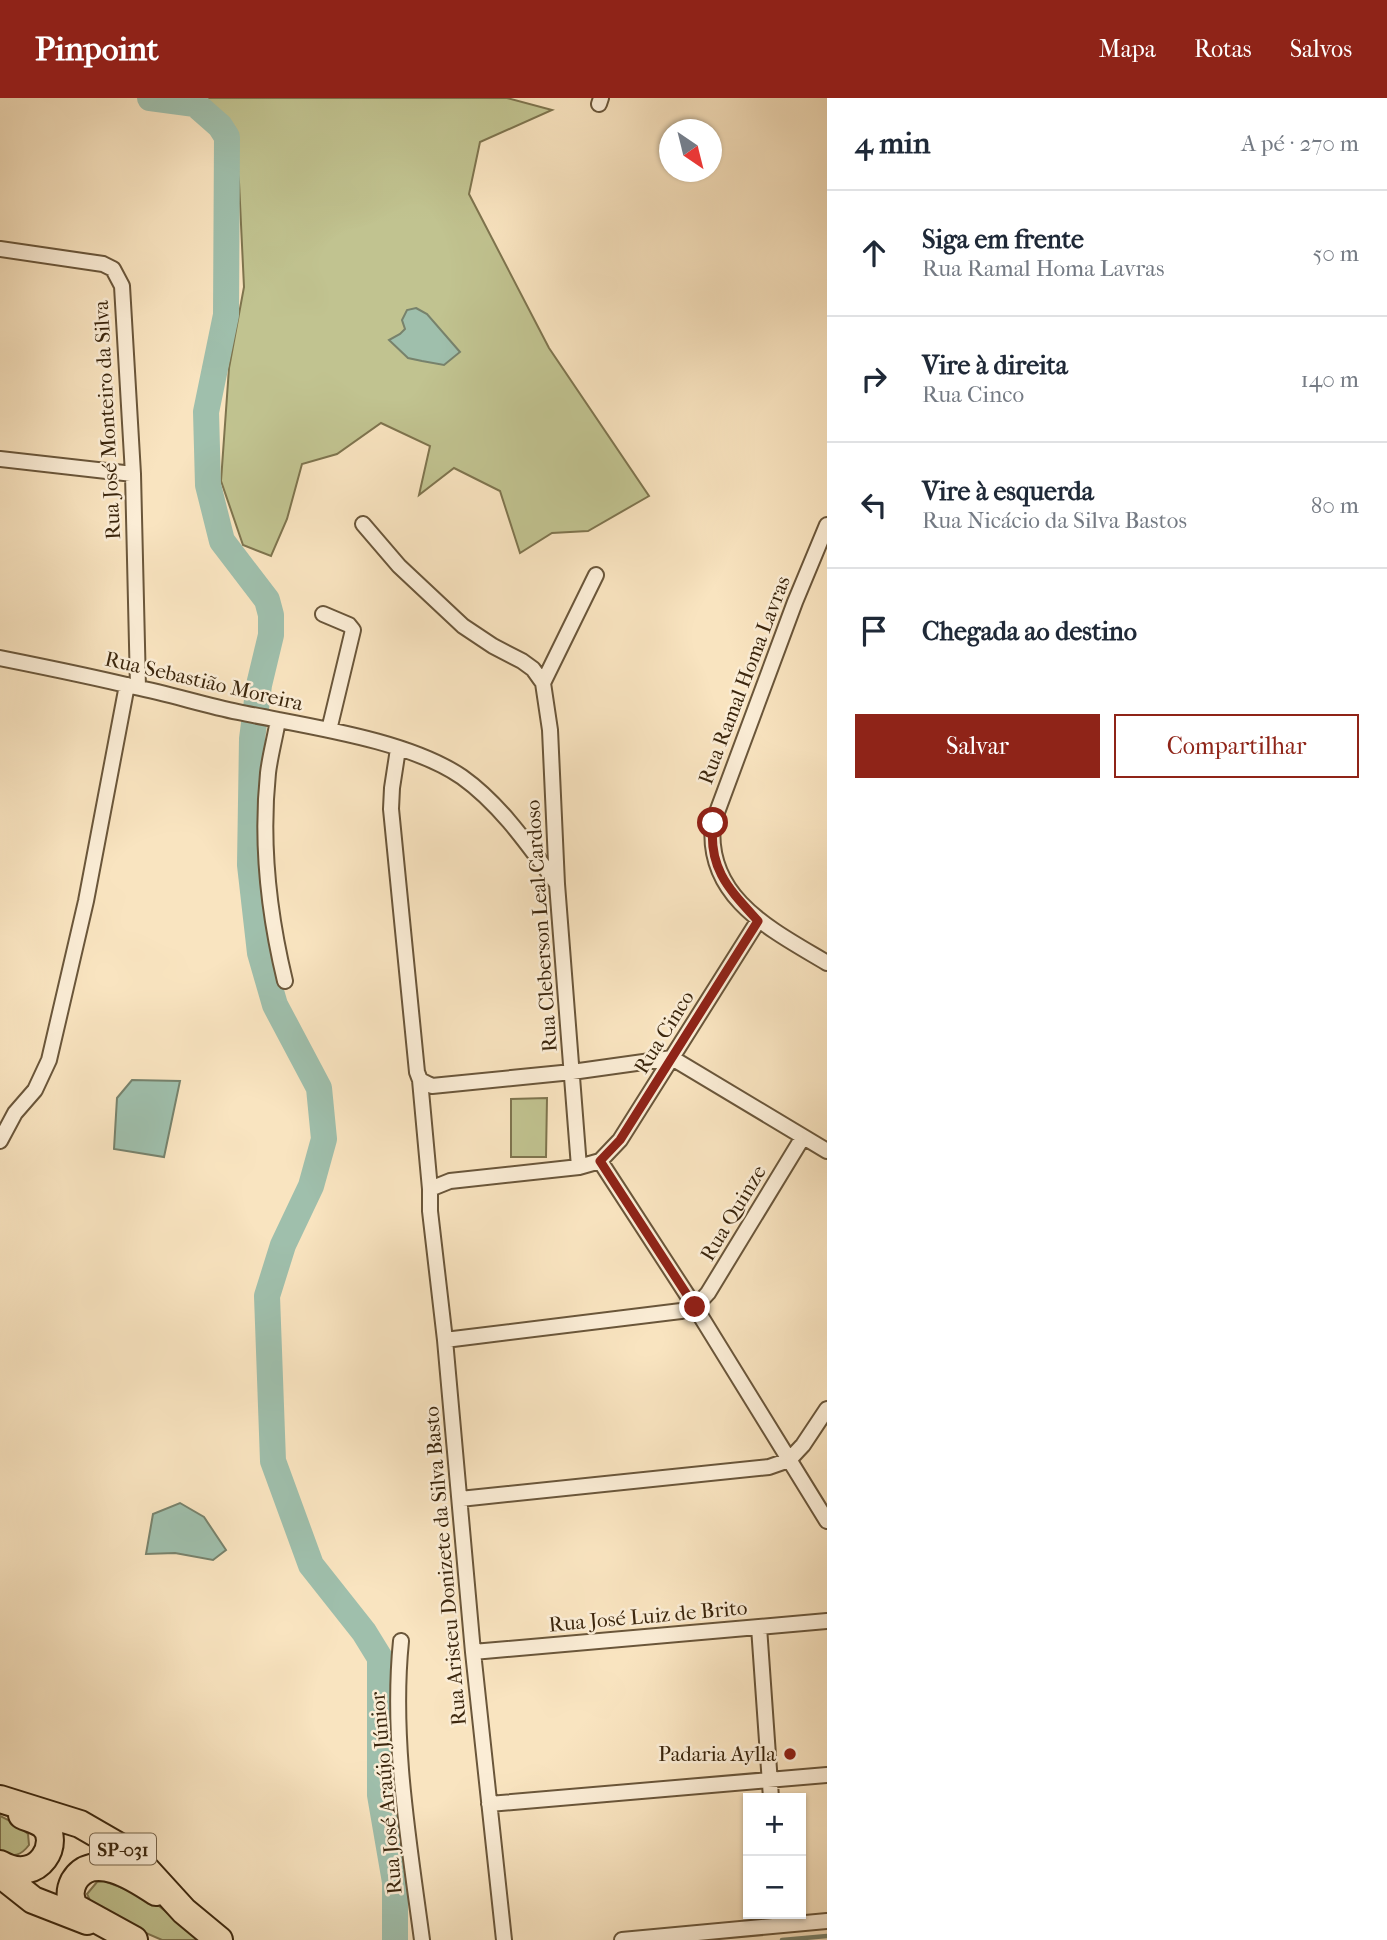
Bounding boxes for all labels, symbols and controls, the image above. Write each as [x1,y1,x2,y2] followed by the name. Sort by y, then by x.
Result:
[35,30,159,69] text: Pinpoint
[1099,35,1156,63] text: Mapa
[1194,35,1252,63] text: Rotas
[1290,35,1352,63] text: Salvos
[659,119,722,182] north arrow
[855,126,930,161] text: 4 min
[1241,130,1359,157] text: A pé · 270 m
[922,224,1084,255] text: Siga em frente
[855,234,893,272] icon: ahead
[1312,240,1359,267] text: 50 m
[922,255,1164,282] text: Rua Ramal Homa Lavras
[89,300,125,540] street label: Rua José Monteiro da Silva
[922,350,1068,381] text: Vire à direita
[855,360,893,398] icon: right
[1300,366,1359,393] text: 140 m
[922,381,1024,408] text: Rua Cinco
[922,476,1094,507] text: Vire à esquerda
[855,486,893,524] icon: left
[1311,492,1359,519] text: 80 m
[922,507,1187,534] text: Rua Nicácio da Silva Bastos
[693,572,795,788] street label: Rua Ramal Homa Lavras
[855,612,893,650] icon: arrive
[922,616,1137,647] text: Chegada ao destino
[103,647,306,716] street label: Rua Sebastião Moreira
[855,714,1100,778] button: Salvar
[1114,714,1359,778] button: Compartilhar
[520,799,562,1053] street label: Rua Cleberson Leal Cardoso
[697,807,728,838] route start
[629,986,699,1078] street label: Rua Cinco
[695,1161,771,1265] street label: Rua Quinze
[679,1291,710,1322] route end
[419,1405,471,1727] street label: Rua Aristeu Donizete da Silva Basto
[548,1595,748,1637] street label: Rua José Luiz de Brito
[365,1691,407,1895] street label: Rua José Araújo Júnior
[658,1742,776,1766] place label: Padaria Aylla
[782,1746,798,1762] marker: Padaria Aylla
[743,1793,806,1919] map controls
[743,1793,806,1856] button: +
[90,1834,156,1864] road number: SP-031
[743,1856,806,1919] button: −

